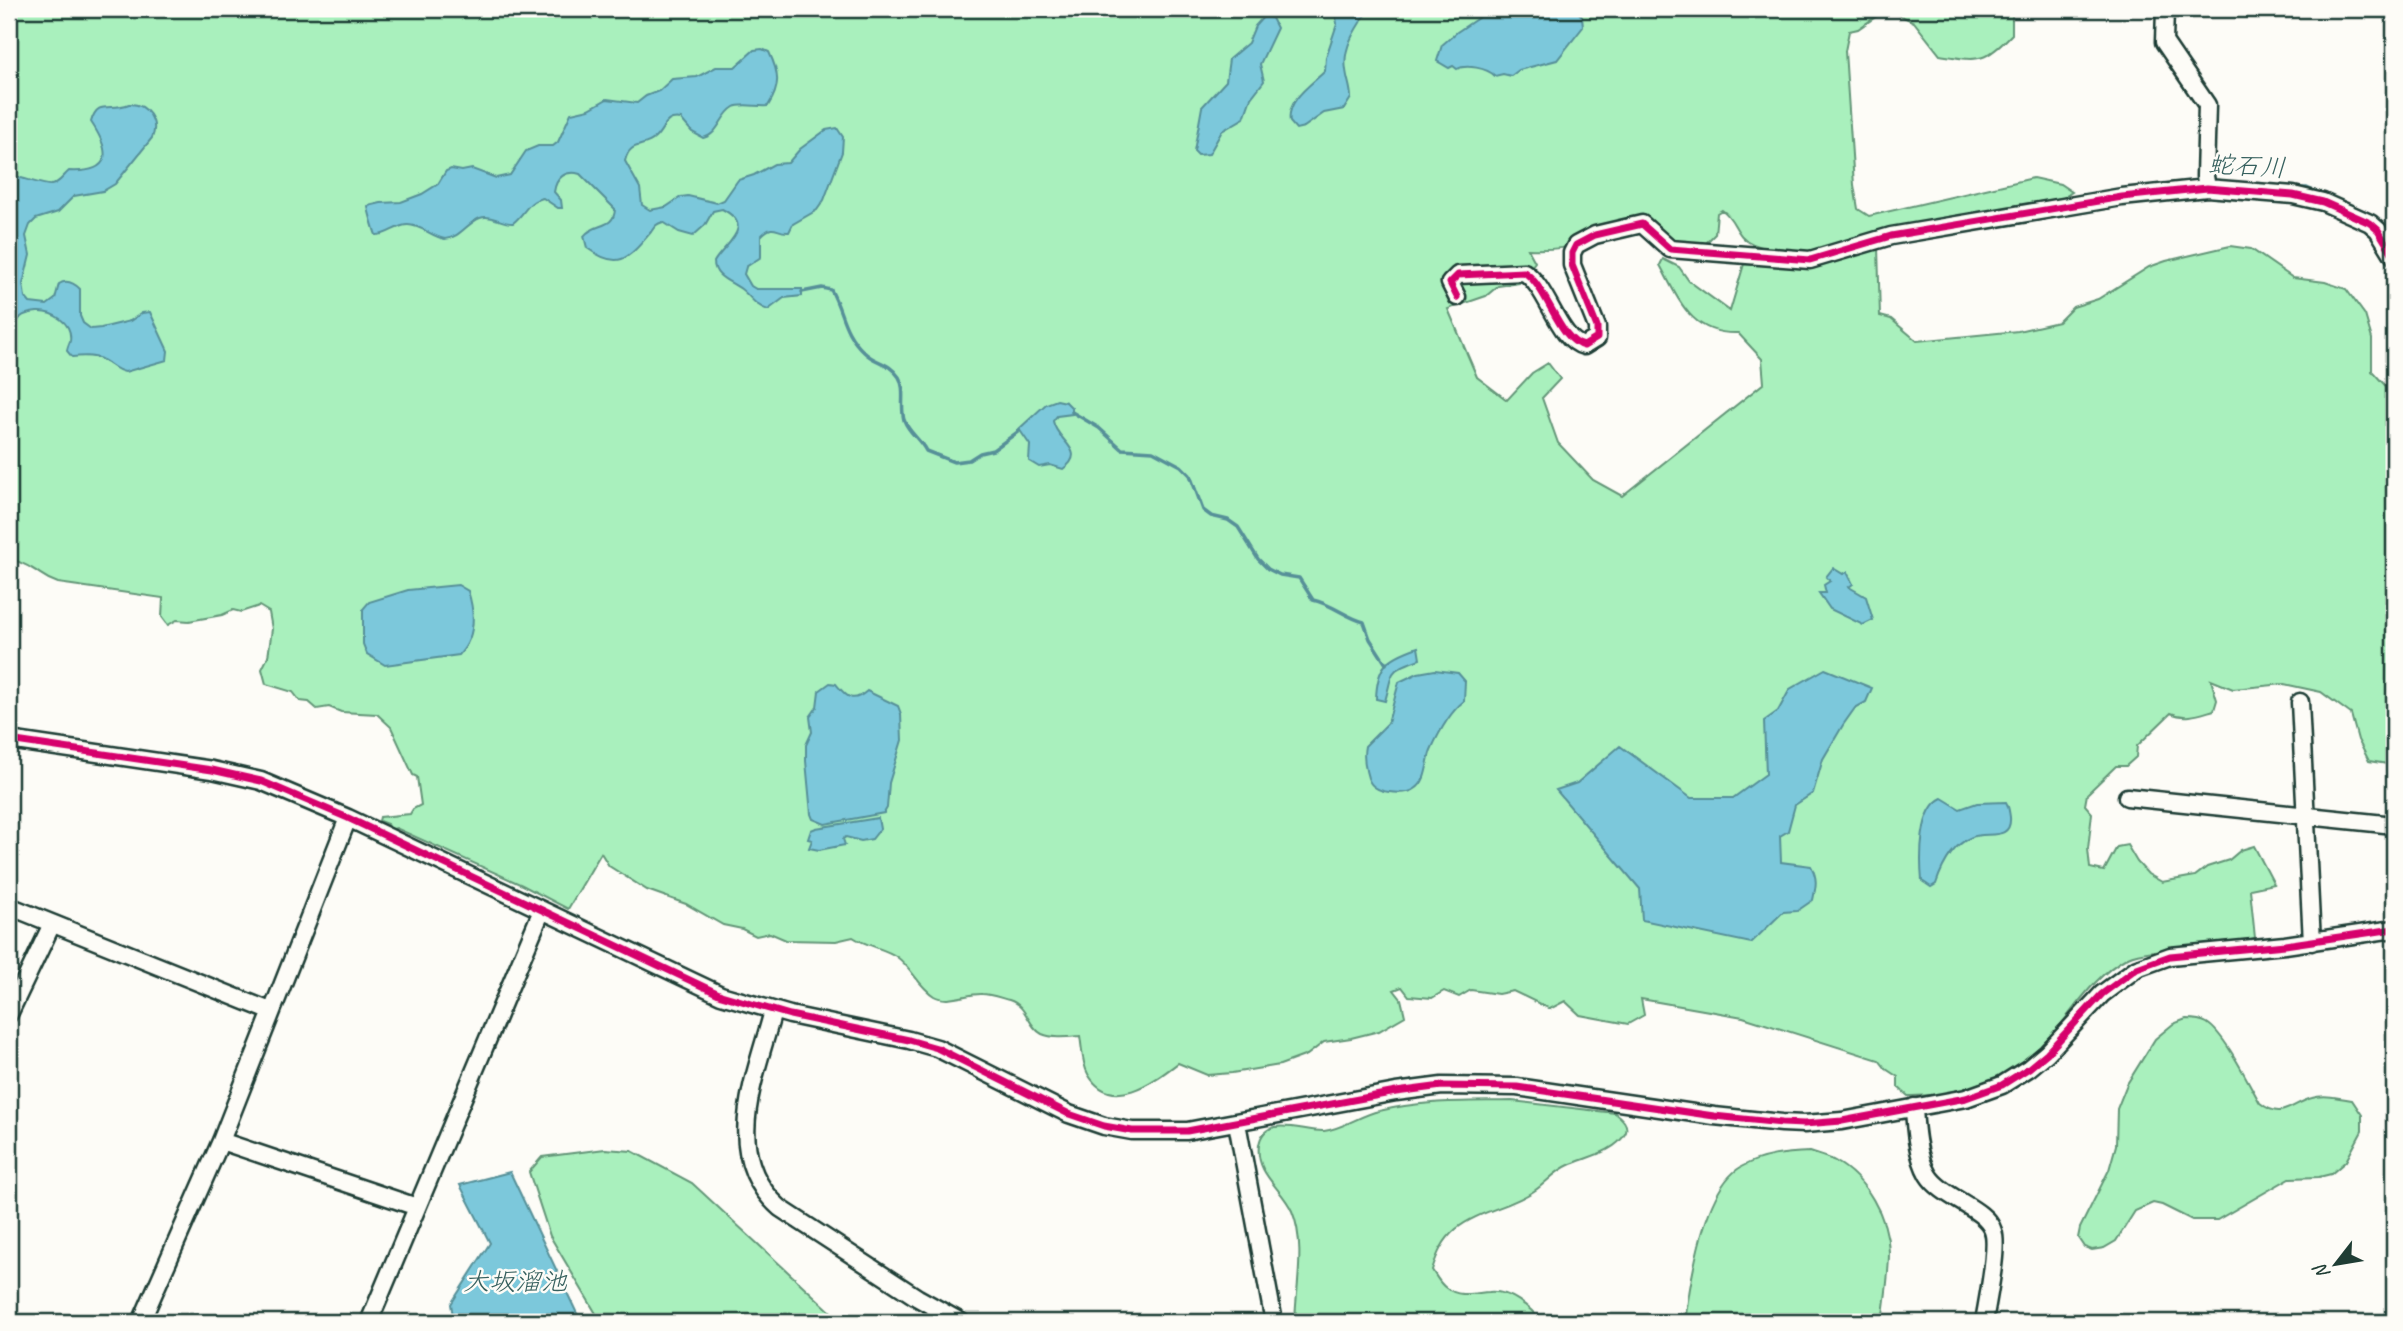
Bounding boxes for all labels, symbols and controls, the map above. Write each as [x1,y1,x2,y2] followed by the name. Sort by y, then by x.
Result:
[2207,147,2287,185] water label: 蛇石川
[2302,1230,2372,1300] north arrow
[2307,1258,2336,1283] text: N
[463,1265,568,1298] water label: 大坂溜池

